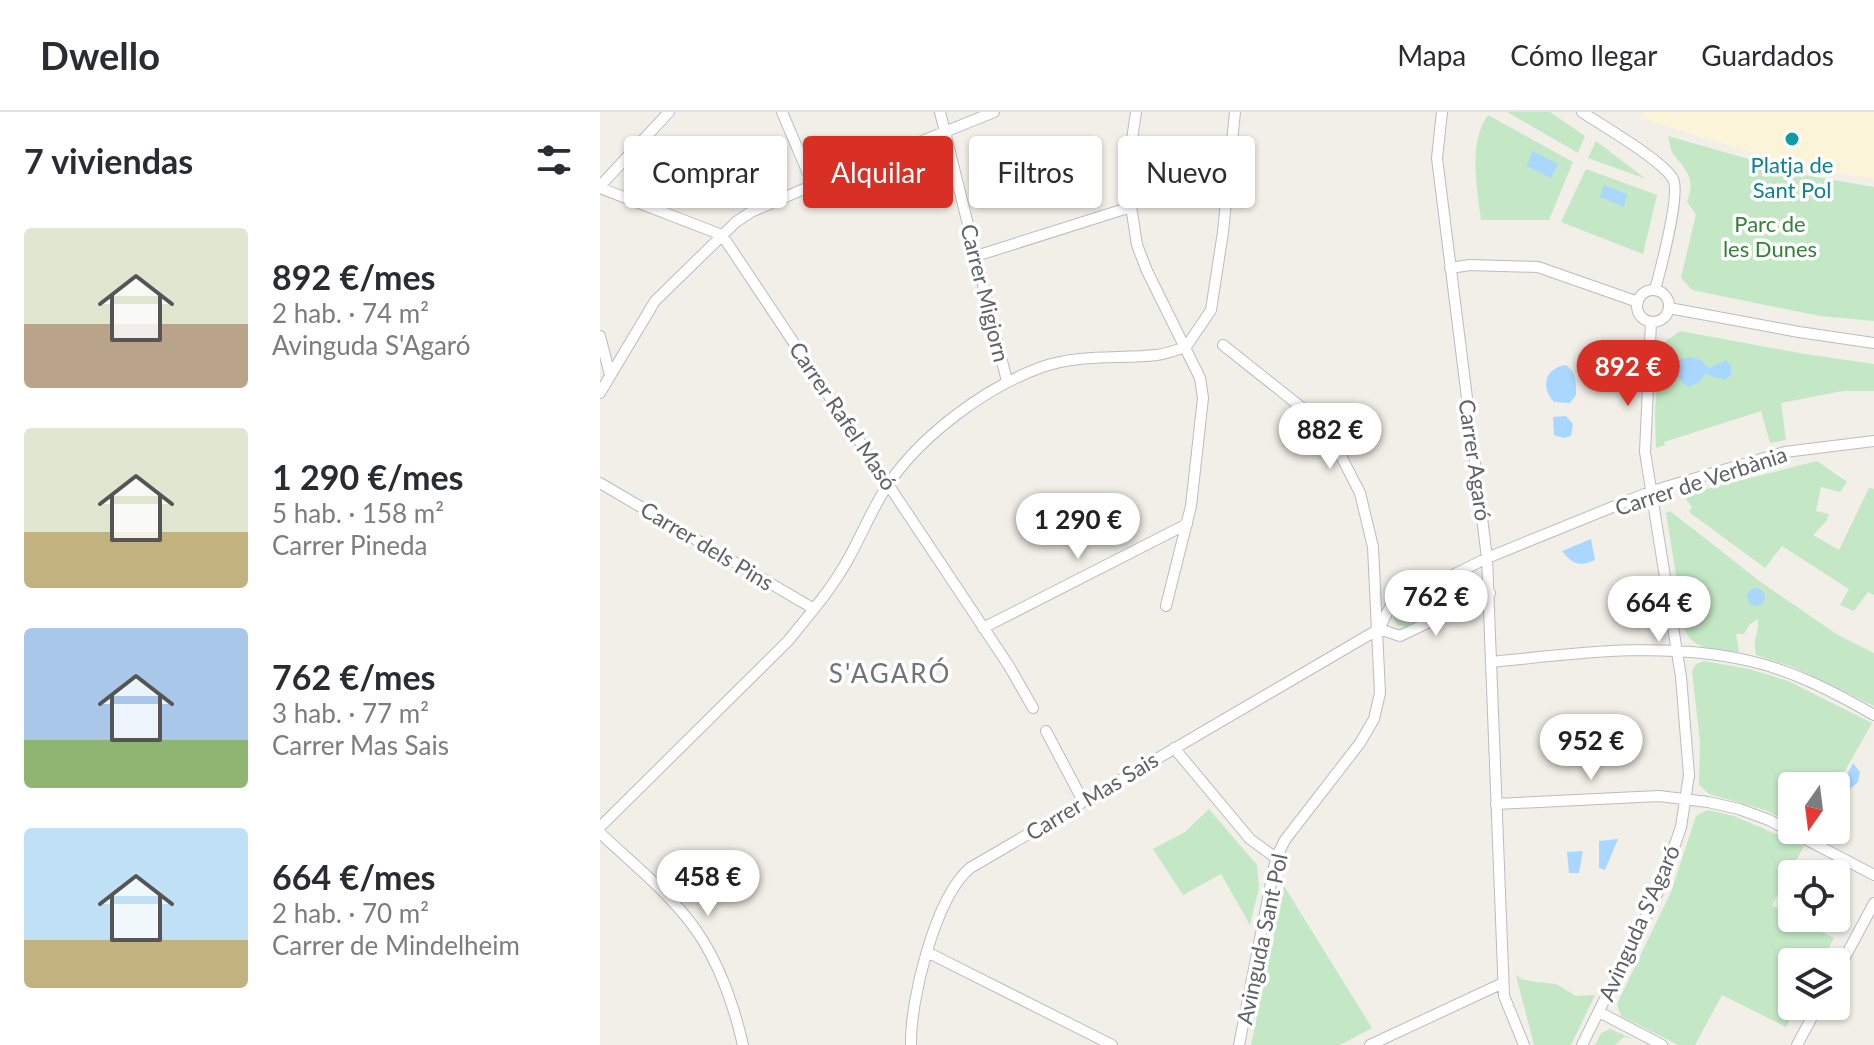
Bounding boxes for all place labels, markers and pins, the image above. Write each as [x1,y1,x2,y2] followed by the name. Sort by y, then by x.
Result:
[1783,130,1801,148] marker: Platja de Sant Pol
[1751,151,1833,203] place label: Platja de Sant Pol
[1572,340,1684,408] pin: 892 €
[1274,403,1386,471] pin: 882 €
[1004,493,1152,561] pin: 1 290 €
[1380,570,1492,638] pin: 762 €
[1603,576,1715,644] pin: 664 €
[1535,714,1647,782] pin: 952 €
[652,850,764,918] pin: 458 €

